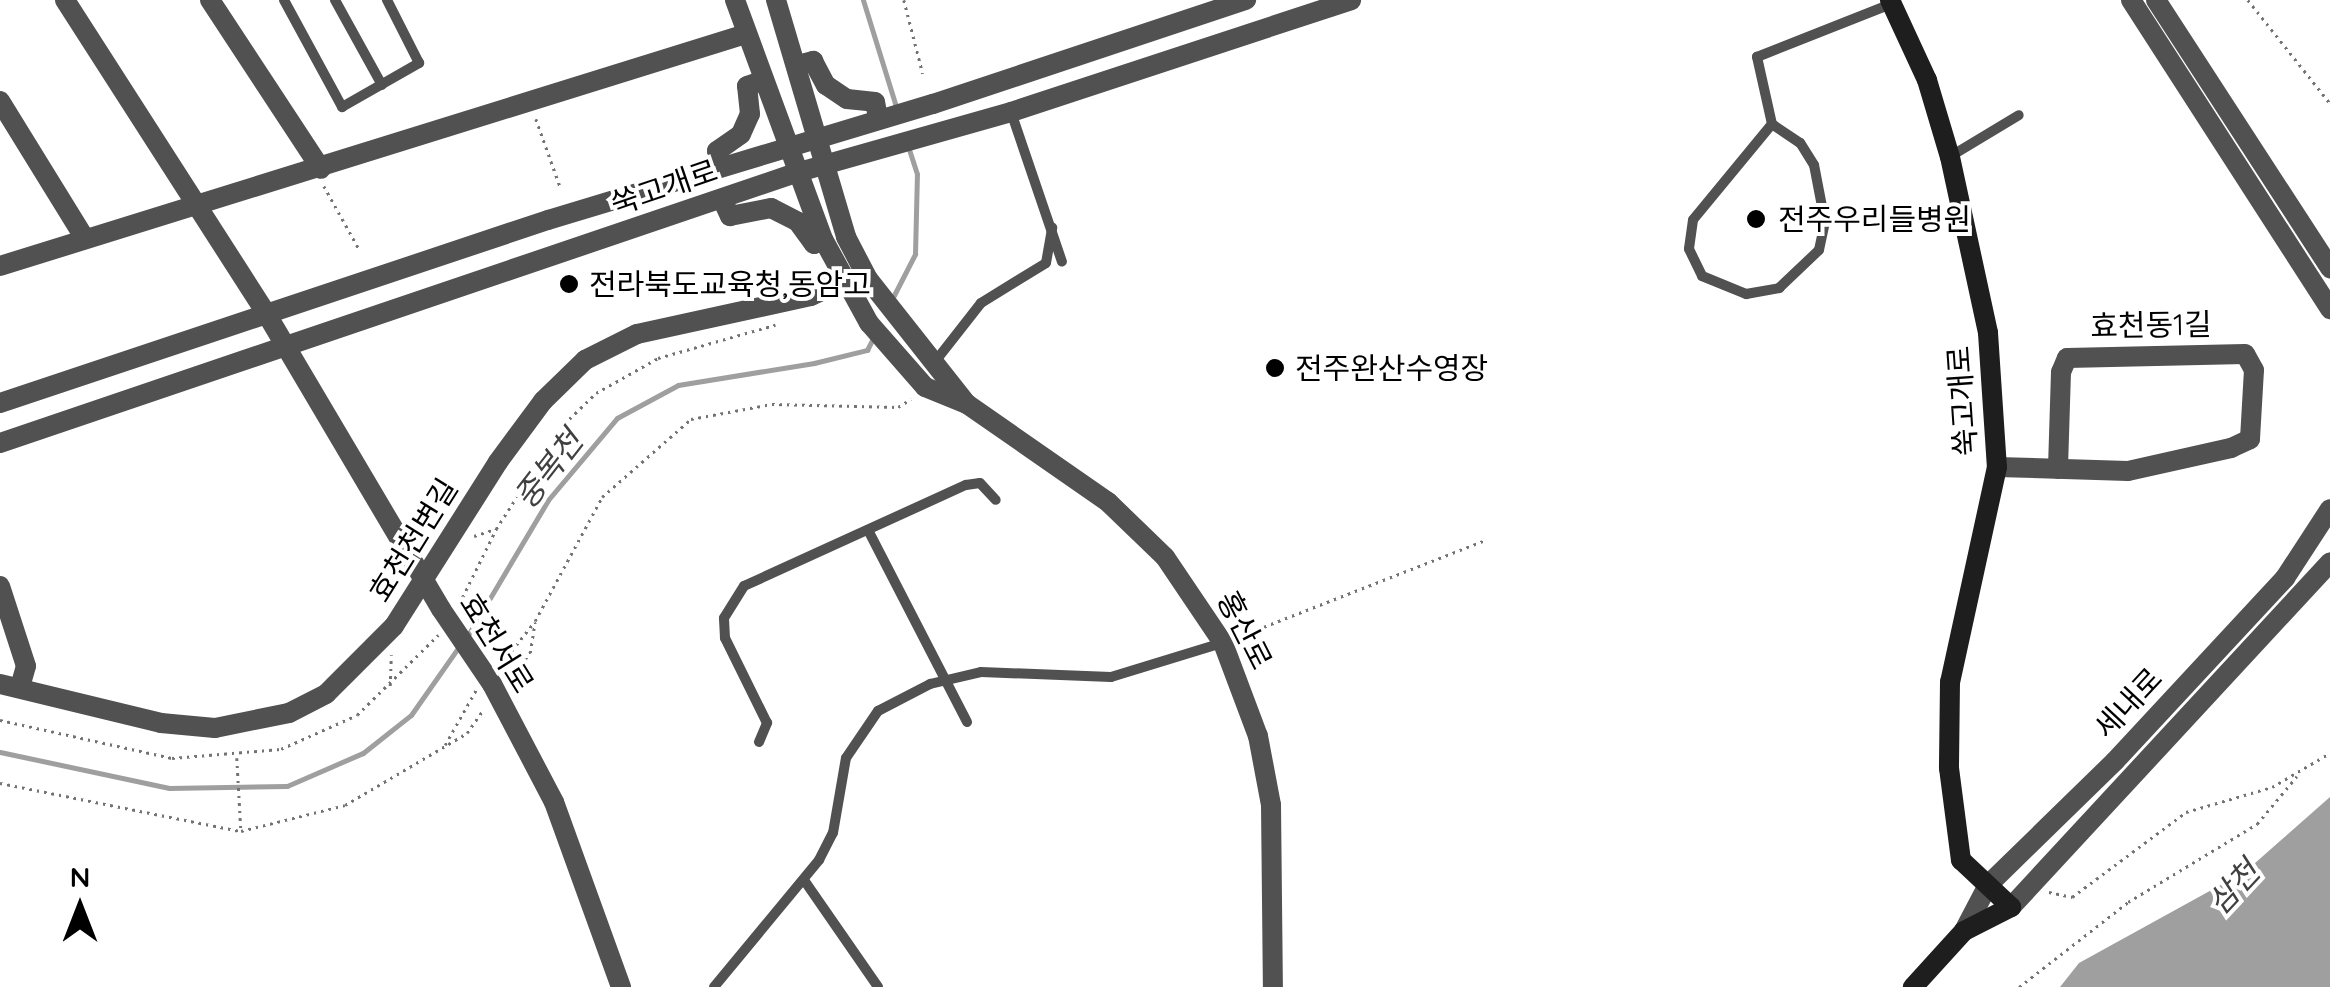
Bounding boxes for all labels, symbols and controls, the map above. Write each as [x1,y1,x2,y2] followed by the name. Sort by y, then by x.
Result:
[606,152,722,222] street label: 쑥고개로
[1778,201,1971,237] place label: 전주우리들병원
[1743,206,1769,232] marker: 전주우리들병원
[589,266,871,302] place label: 전라북도교육청,동암고
[558,273,580,295] marker: 전라북도교육청,동암고
[2090,306,2212,344] street label: 효천동1길
[1940,345,1984,457] street label: 쑥고개로
[1295,350,1488,386] place label: 전주완산수영장
[1264,357,1286,379] marker: 전주완산수영장
[506,422,590,516] water label: 중복천
[361,472,465,608] street label: 효천천변길
[1210,585,1280,675] street label: 홍산로
[452,587,542,699] street label: 효천서로
[2087,660,2169,746] street label: 세내로
[2199,852,2267,922] water label: 삼천
[30,857,130,957] north arrow
[70,859,90,894] text: N

